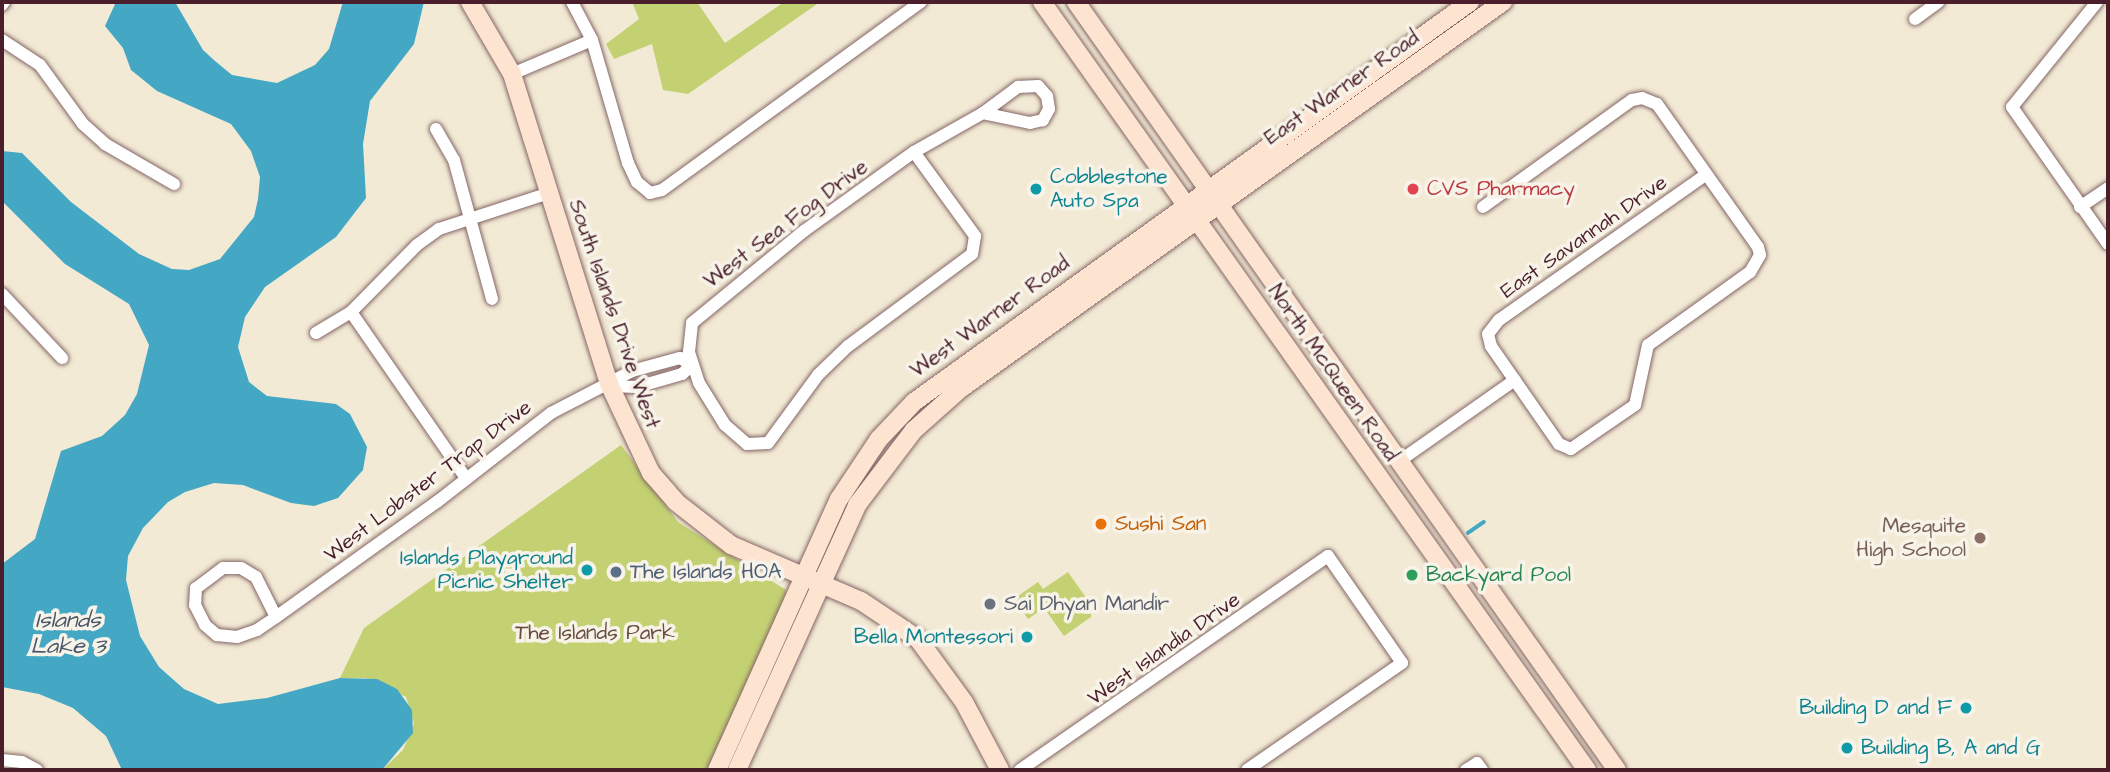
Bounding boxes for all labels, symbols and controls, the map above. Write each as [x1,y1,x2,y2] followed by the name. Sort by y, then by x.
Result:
[1260,25,1424,151] street label: East Warner Road
[699,154,873,294] street label: West Sea Fog Drive
[1050,164,1168,214] place label: Cobblestone Auto Spa
[1496,170,1672,304] street label: East Savannah Drive
[1427,176,1575,202] place label: CVS Pharmacy
[1028,181,1044,197] marker: Cobblestone Auto Spa
[1405,181,1421,197] marker: CVS Pharmacy
[563,196,665,432] street label: South Islands Drive West
[905,251,1075,383] street label: West Warner Road
[1262,280,1404,466] street label: North McQueen Road
[319,395,537,567] street label: West Lobster Trap Drive
[1115,511,1206,537] place label: Sushi San
[1856,513,1966,563] place label: Mesquite High School
[1093,516,1109,532] marker: Sushi San
[1972,530,1988,546] marker: Mesquite High School
[400,545,573,595] place label: Islands Playground Picnic Shelter
[630,559,781,585] place label: The Islands HOA
[579,562,595,578] marker: Islands Playground Picnic Shelter
[1426,562,1571,588] place label: Backyard Pool
[608,564,624,580] marker: The Islands HOA
[1404,567,1420,583] marker: Backyard Pool
[1083,587,1245,711] street label: West Islandia Drive
[1004,591,1169,617] place label: Sai Dhyan Mandir
[982,596,998,612] marker: Sai Dhyan Mandir
[30,606,106,660] water label: Islands Lake 3
[515,620,675,646] park label: The Islands Park
[854,624,1013,650] place label: Bella Montessori
[1019,629,1035,645] marker: Bella Montessori
[1799,695,1952,721] place label: Building D and F
[1958,700,1974,716] marker: Building D and F
[1861,735,2041,761] place label: Building B, A and G
[1839,740,1855,756] marker: Building B, A and G

